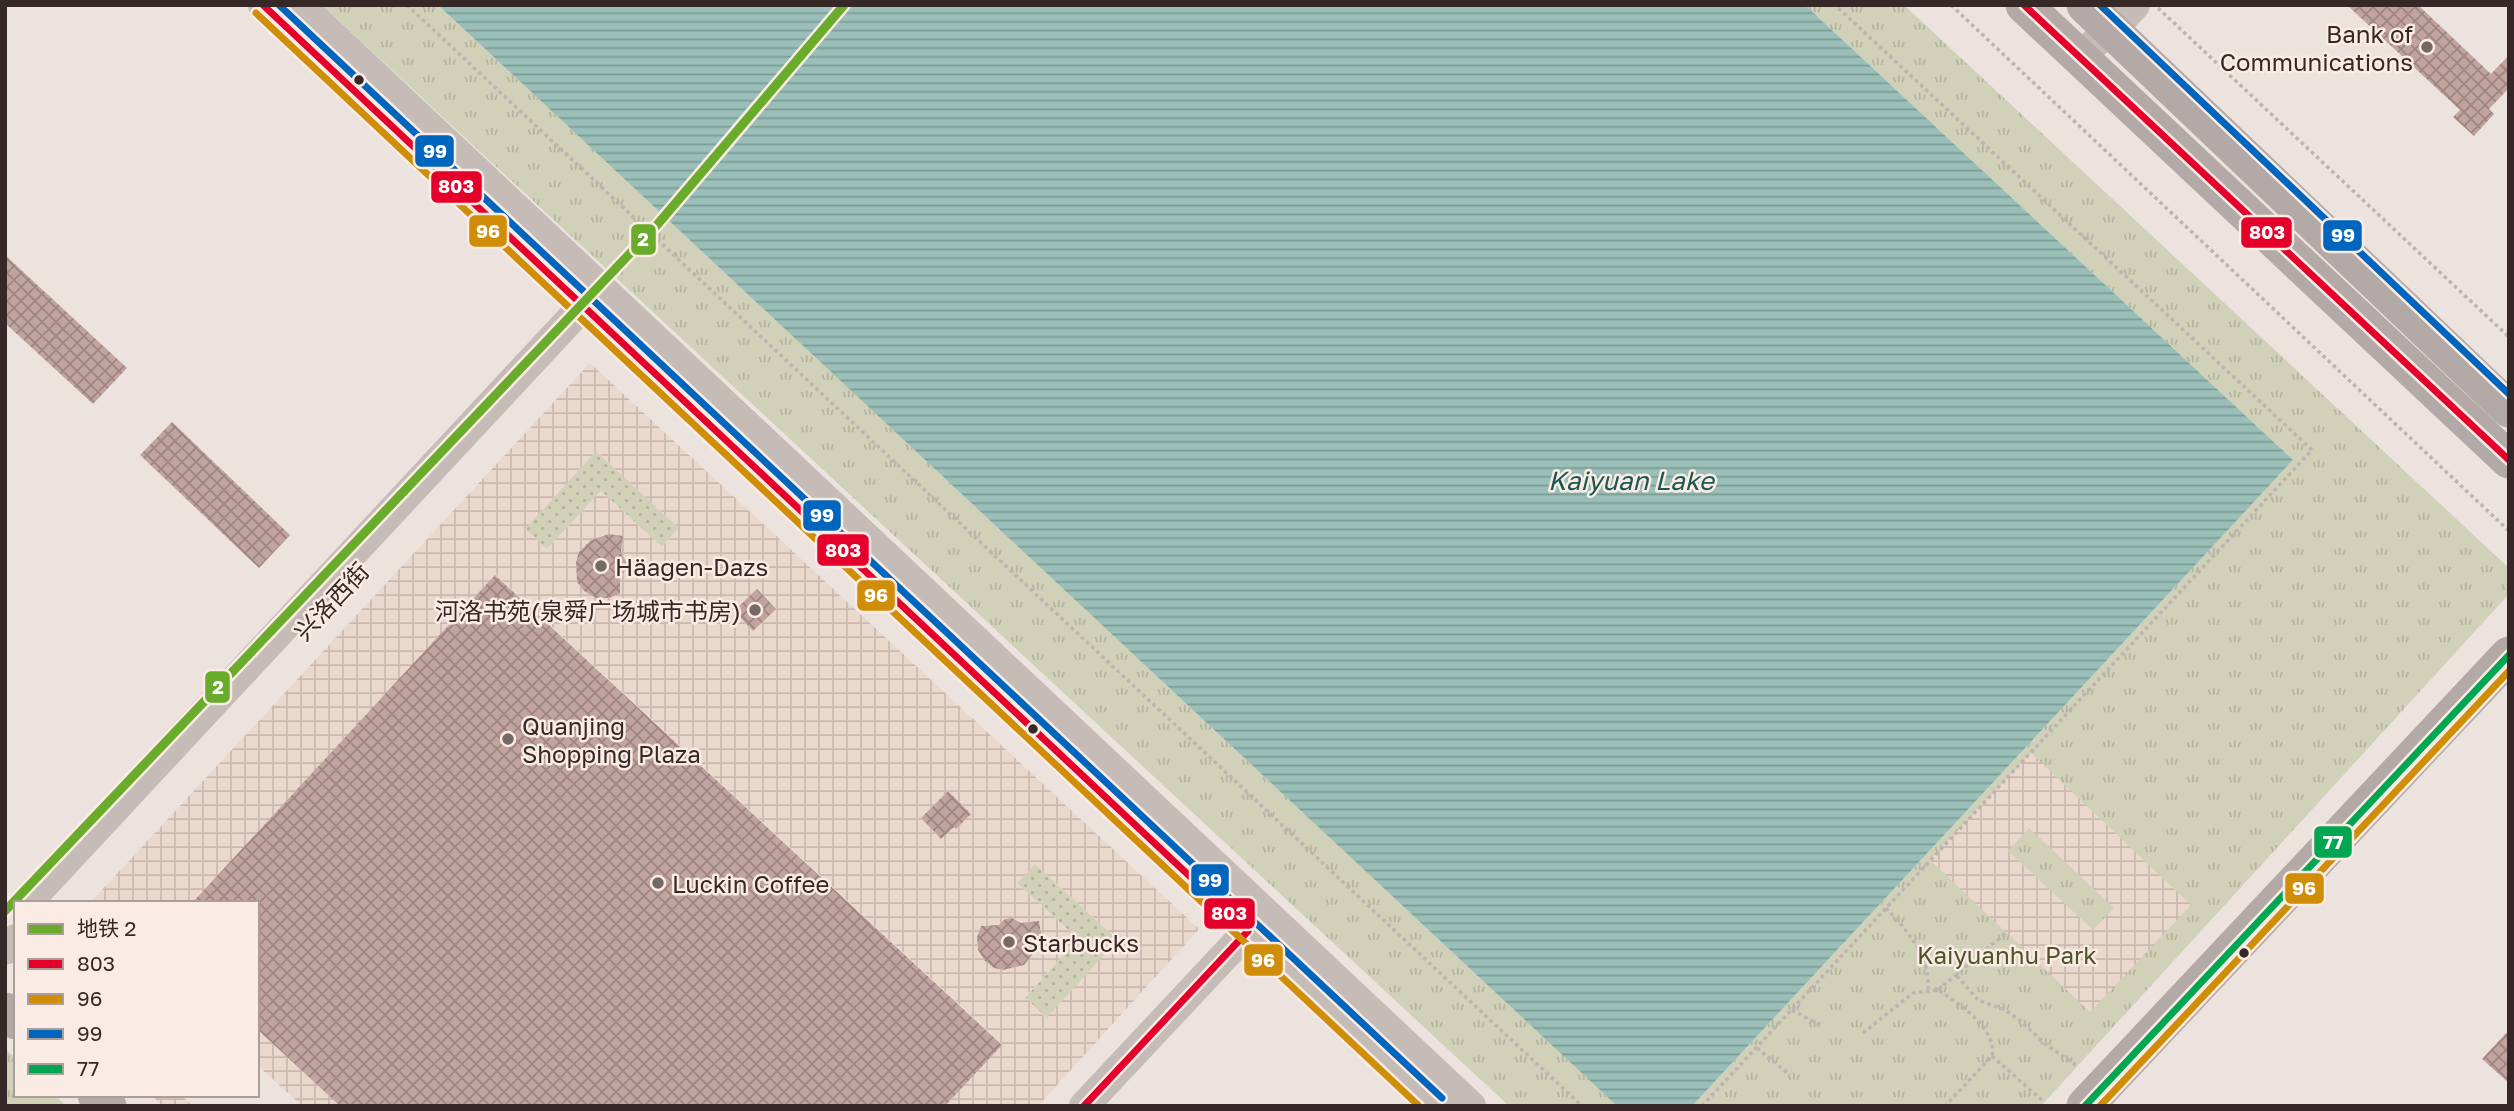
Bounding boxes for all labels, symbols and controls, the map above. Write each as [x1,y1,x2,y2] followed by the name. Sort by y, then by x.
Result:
[2220,19,2413,76] place label: Bank of Communications
[2419,39,2435,55] marker: Bank of Communications
[352,73,366,87] unlabelled marker
[414,134,455,168] line badge: 99
[423,139,447,162] text: 99
[430,170,483,204] line badge: 803
[438,174,474,197] text: 803
[468,214,508,248] line badge: 96
[2240,216,2293,249] line badge: 803
[476,219,500,242] text: 96
[2322,219,2363,252] line badge: 99
[2249,220,2285,243] text: 803
[630,223,657,256] line badge: 2
[2331,223,2355,246] text: 99
[637,227,649,250] text: 2
[1548,465,1716,496] water label: Kaiyuan Lake
[802,499,842,532] line badge: 99
[810,503,834,526] text: 99
[816,533,870,567] line badge: 803
[825,538,861,561] text: 803
[615,552,768,581] place label: Häagen-Dazs
[288,556,374,646] street label: 兴洛西街
[593,558,609,574] marker: Häagen-Dazs
[856,579,896,612] line badge: 96
[864,583,888,606] text: 96
[435,596,741,625] place label: 河洛书苑(泉舜广场城市书房)
[747,602,763,618] marker: 河洛书苑(泉舜广场城市书房)
[204,670,231,704] line badge: 2
[212,675,224,698] text: 2
[522,711,701,768] place label: Quanjing Shopping Plaza
[1026,722,1040,736] unlabelled marker
[500,731,516,747] marker: Quanjing Shopping Plaza
[2313,825,2353,859] line badge: 77
[2323,830,2343,853] text: 77
[1190,863,1230,897] line badge: 99
[1198,868,1222,891] text: 99
[672,869,829,898] place label: Luckin Coffee
[2284,872,2325,905] line badge: 96
[650,875,666,891] marker: Luckin Coffee
[2292,876,2316,899] text: 96
[1203,897,1256,930] line badge: 803
[14,901,259,1097] legend
[1211,901,1247,924] text: 803
[77,915,136,941] text: 地铁 2
[1023,928,1139,957] place label: Starbucks
[1001,934,1017,950] marker: Starbucks
[1917,940,2097,969] park label: Kaiyuanhu Park
[1243,943,1284,977] line badge: 96
[2237,946,2251,960] unlabelled marker
[1251,948,1275,971] text: 96
[77,950,115,976] text: 803
[77,985,102,1011] text: 96
[77,1020,102,1046] text: 99
[77,1055,99,1081] text: 77

